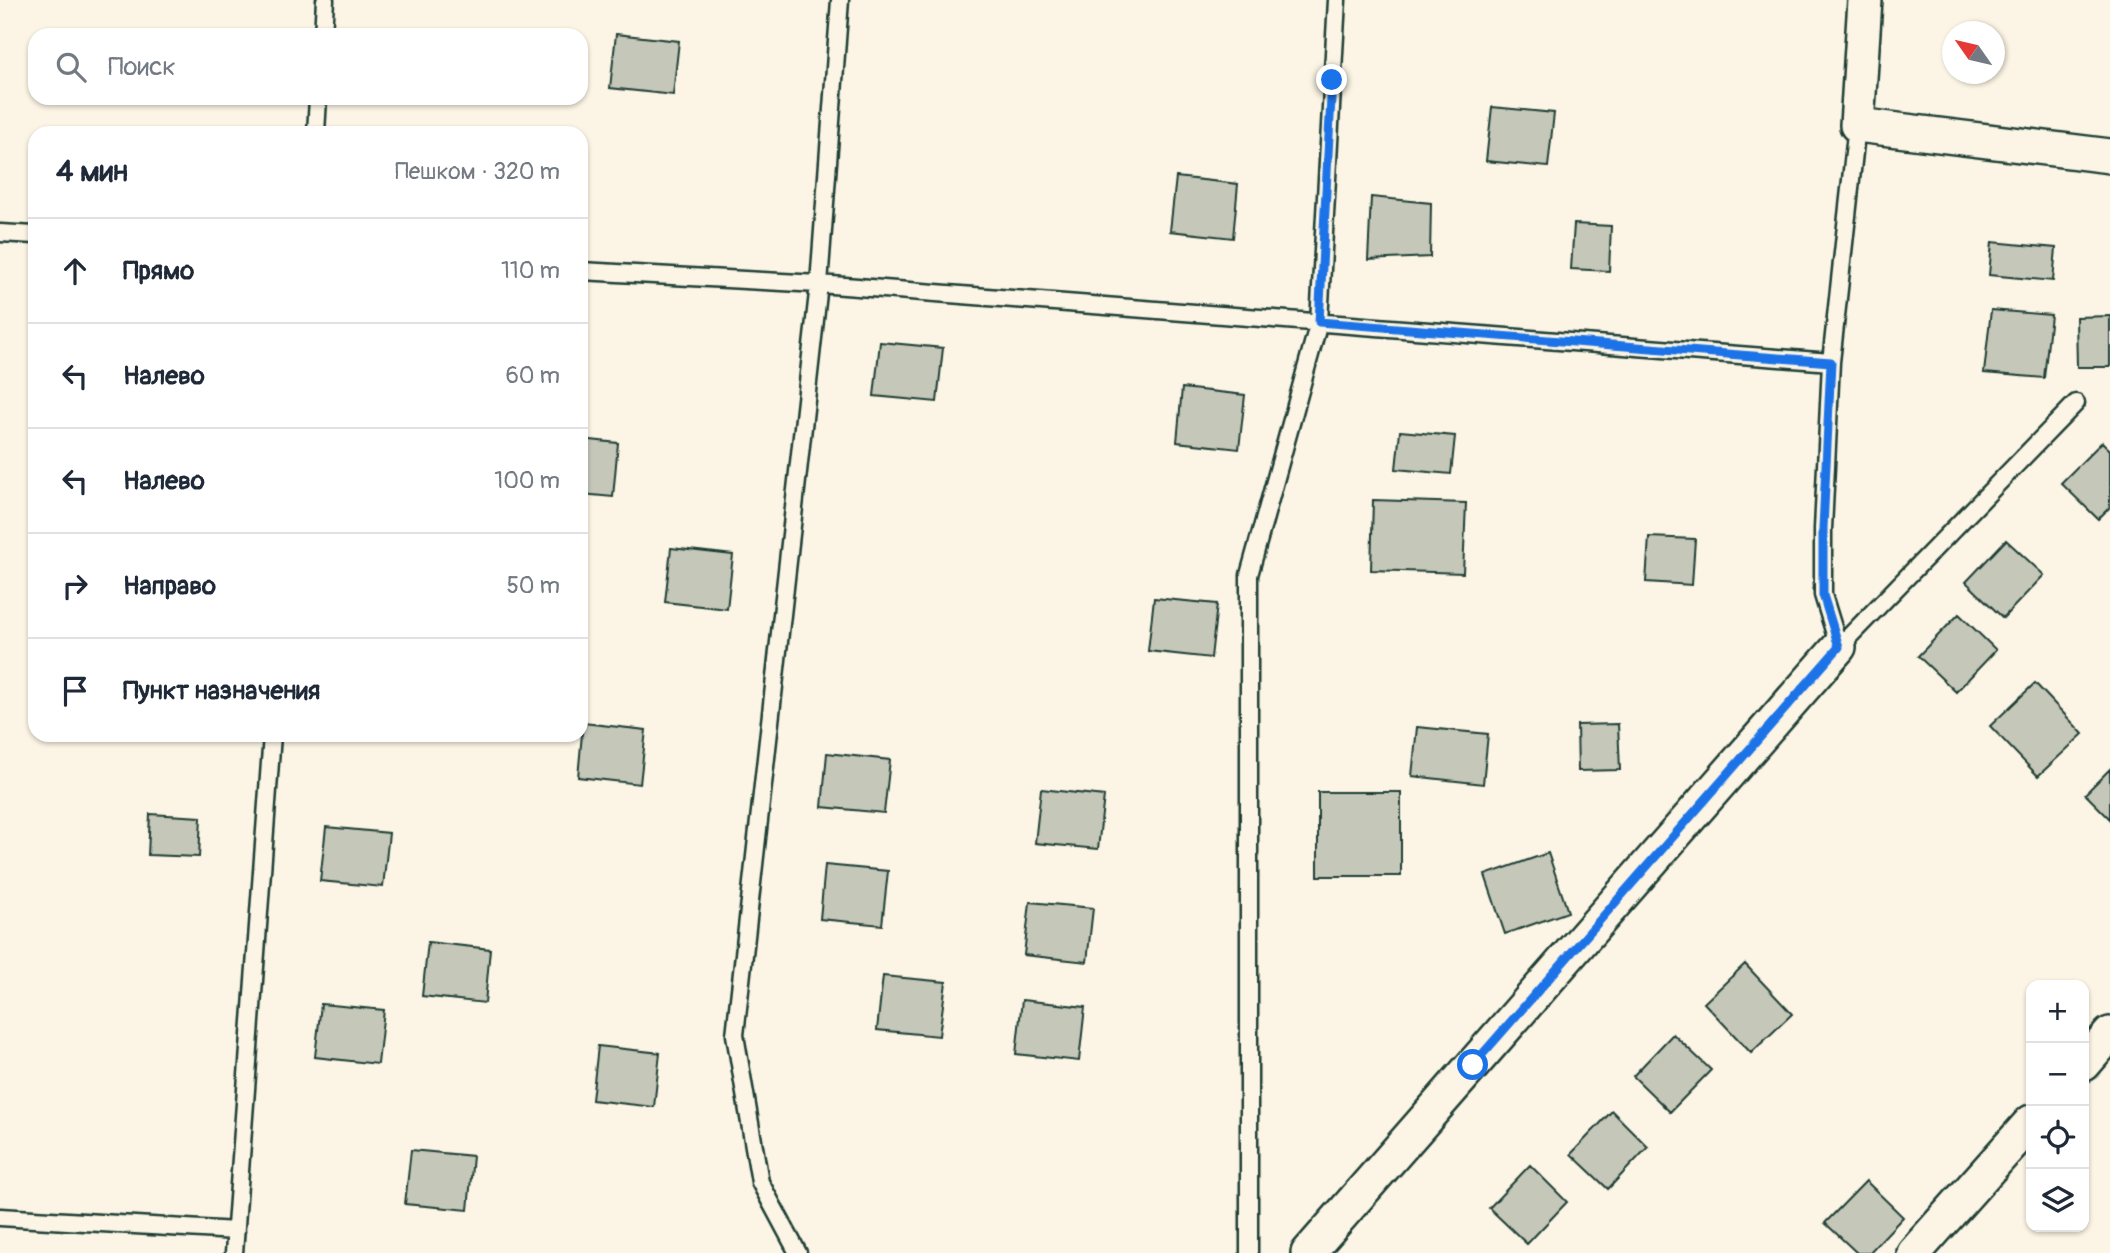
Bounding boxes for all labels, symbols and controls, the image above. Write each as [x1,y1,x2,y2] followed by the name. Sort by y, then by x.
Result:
[1942,21,2005,84] north arrow
[28,28,588,105] search box
[52,48,90,86] icon: search
[108,51,176,83] text: Поиск
[1316,64,1347,95] route end
[56,153,128,190] text: 4 мин
[395,157,560,186] text: Пешком · 320 m
[56,252,94,290] icon: ahead
[123,255,194,287] text: Прямо
[501,256,560,285] text: 110 m
[56,357,94,395] icon: left
[123,360,205,392] text: Налево
[505,361,560,390] text: 60 m
[56,462,94,500] icon: left
[123,465,205,497] text: Налево
[494,466,560,495] text: 100 m
[56,567,94,605] icon: right
[123,570,216,602] text: Направо
[506,571,560,600] text: 50 m
[56,672,94,710] icon: arrive
[123,675,320,707] text: Пункт назначения
[2026,980,2089,1232] map controls
[2026,980,2089,1043] button: +
[2026,1043,2089,1106] button: −
[1457,1049,1488,1080] route start
[2026,1106,2089,1169] button: locate
[2026,1169,2089,1232] button: layers

